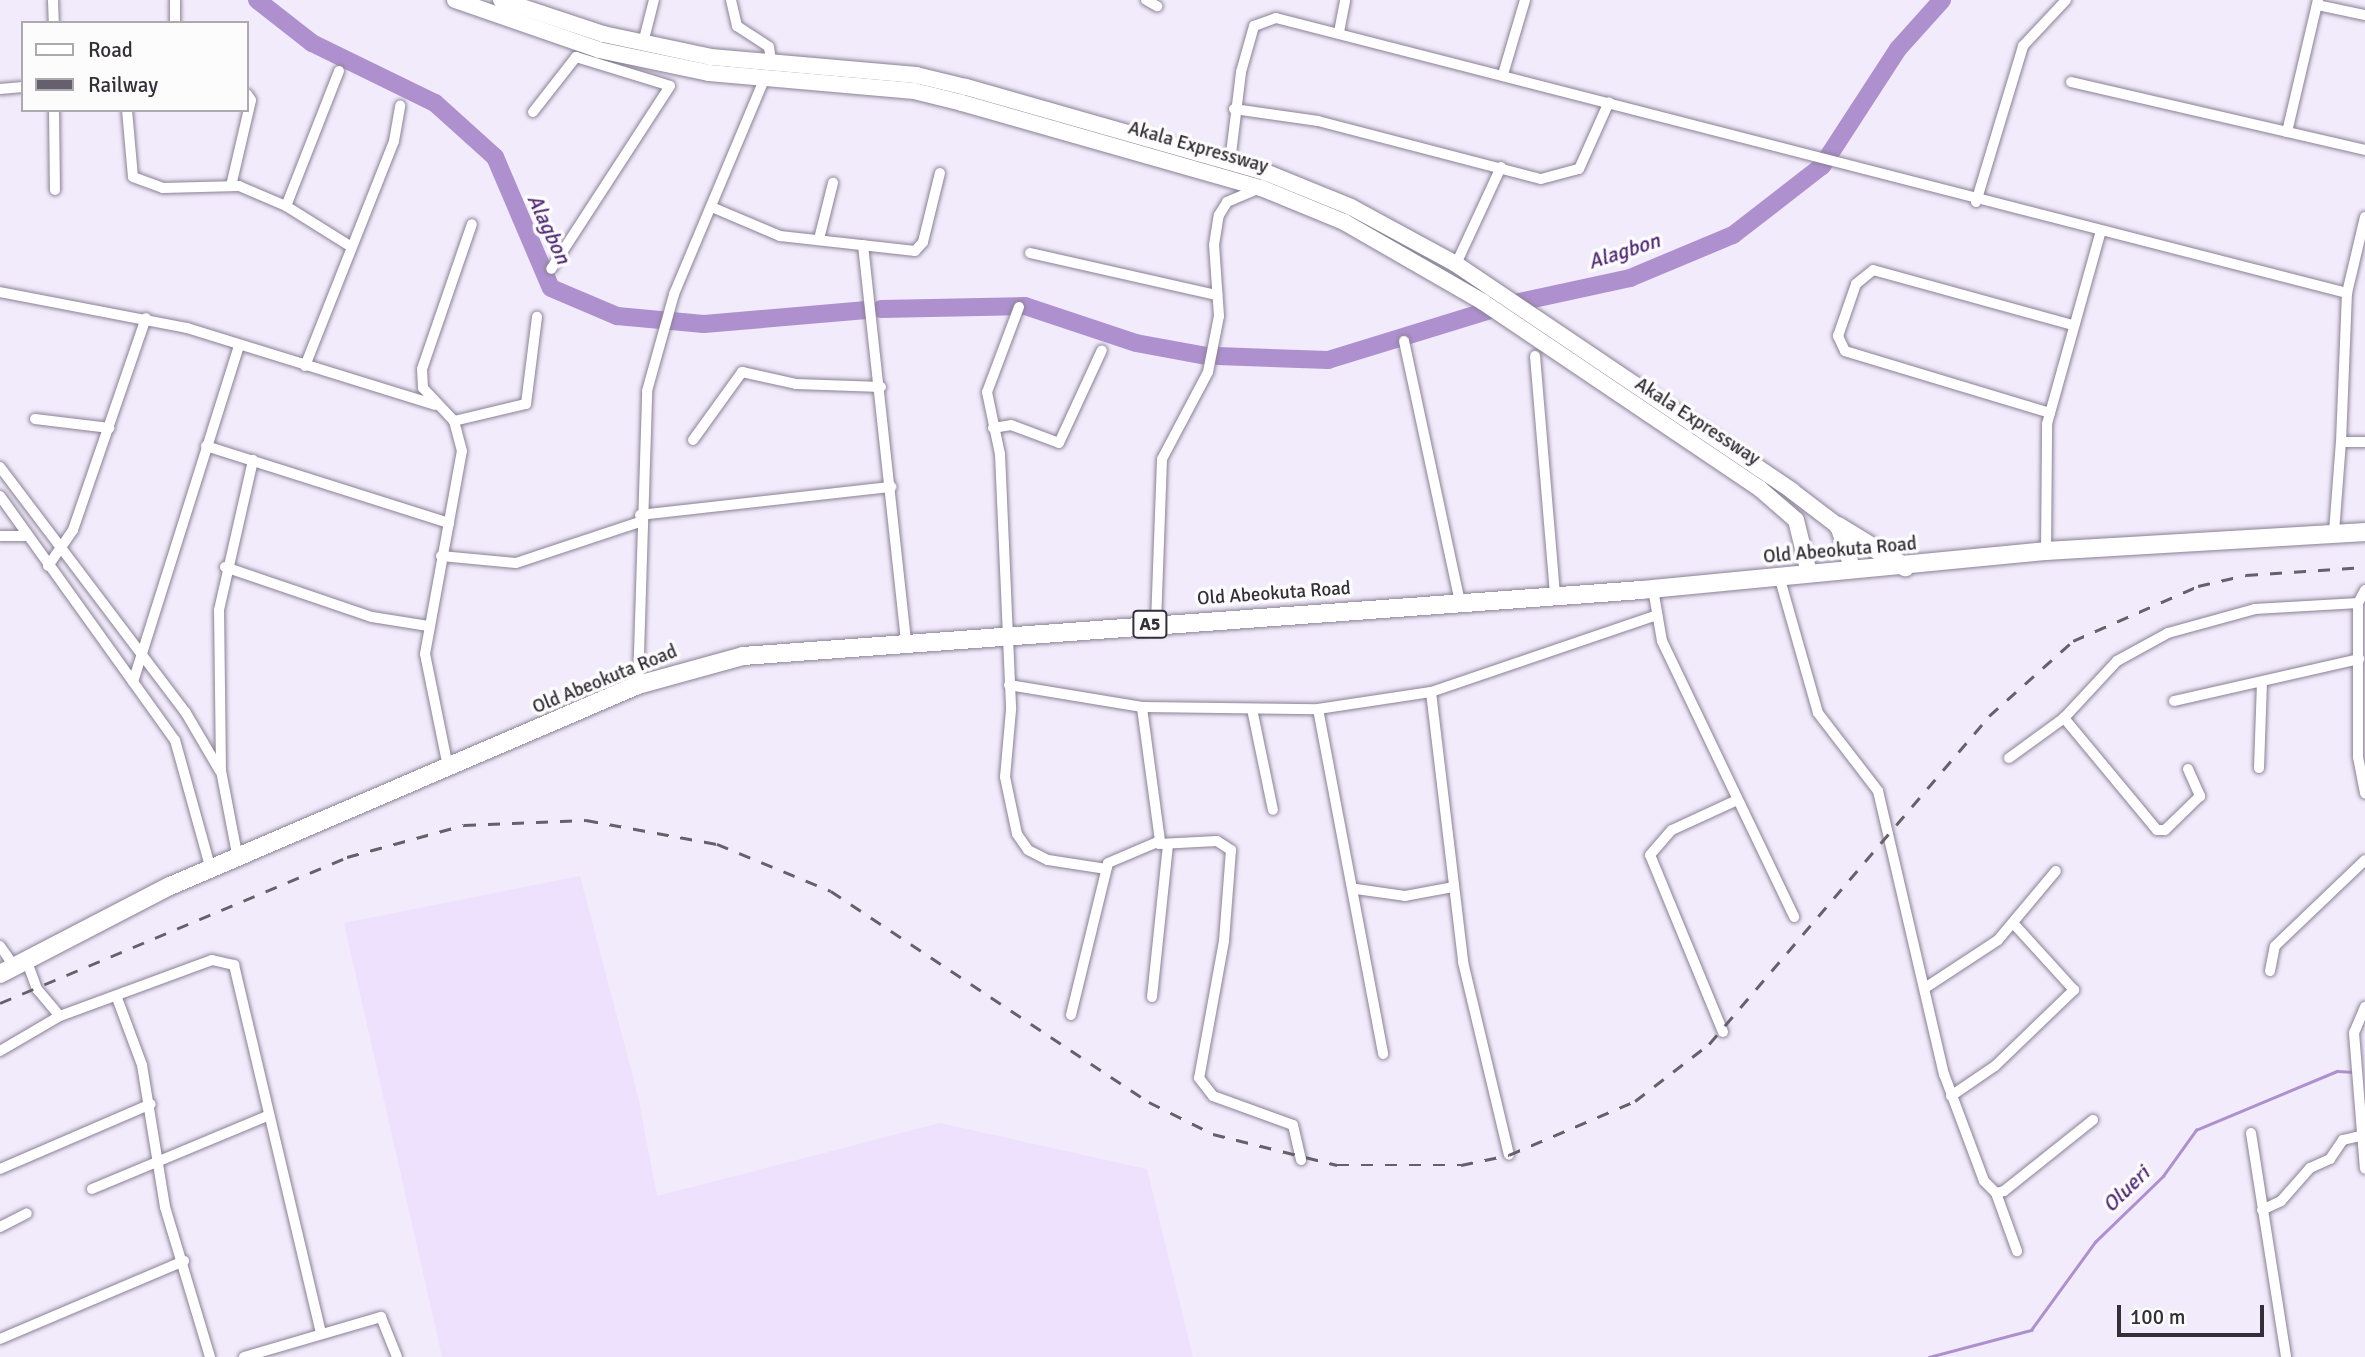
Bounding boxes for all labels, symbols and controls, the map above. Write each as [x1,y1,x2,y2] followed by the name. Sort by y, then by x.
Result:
[21,21,248,112] legend
[88,37,133,63] text: Road
[88,72,158,98] text: Railway
[1125,117,1271,179] street label: Akala Expressway
[522,190,576,268] water label: Alagbon
[1585,228,1663,274] water label: Alagbon
[1630,373,1764,471] street label: Akala Expressway
[1762,533,1918,569] street label: Old Abeokuta Road
[1196,577,1352,611] street label: Old Abeokuta Road
[1131,610,1169,638] road number: A5
[529,641,681,719] street label: Old Abeokuta Road
[2097,1161,2155,1217] water label: Olueri
[2120,1290,2267,1334] scale bar
[2130,1304,2185,1330] text: 100 m

